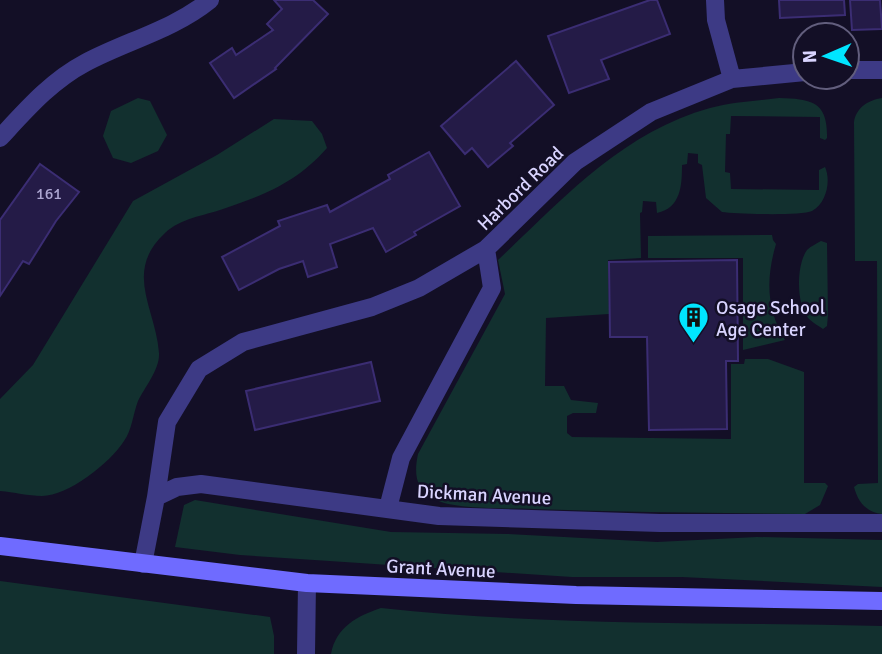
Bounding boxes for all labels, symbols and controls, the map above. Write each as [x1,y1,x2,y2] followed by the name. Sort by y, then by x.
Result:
[791,21,861,91] north arrow
[798,50,822,64] text: N
[472,142,569,236] street label: Harbord Road
[36,184,62,204] house number: 161
[716,296,825,342] place label: Osage School Age Center
[676,301,710,345] building icon: Osage School Age Center
[416,479,552,511] street label: Dickman Avenue
[386,554,496,584] street label: Grant Avenue

